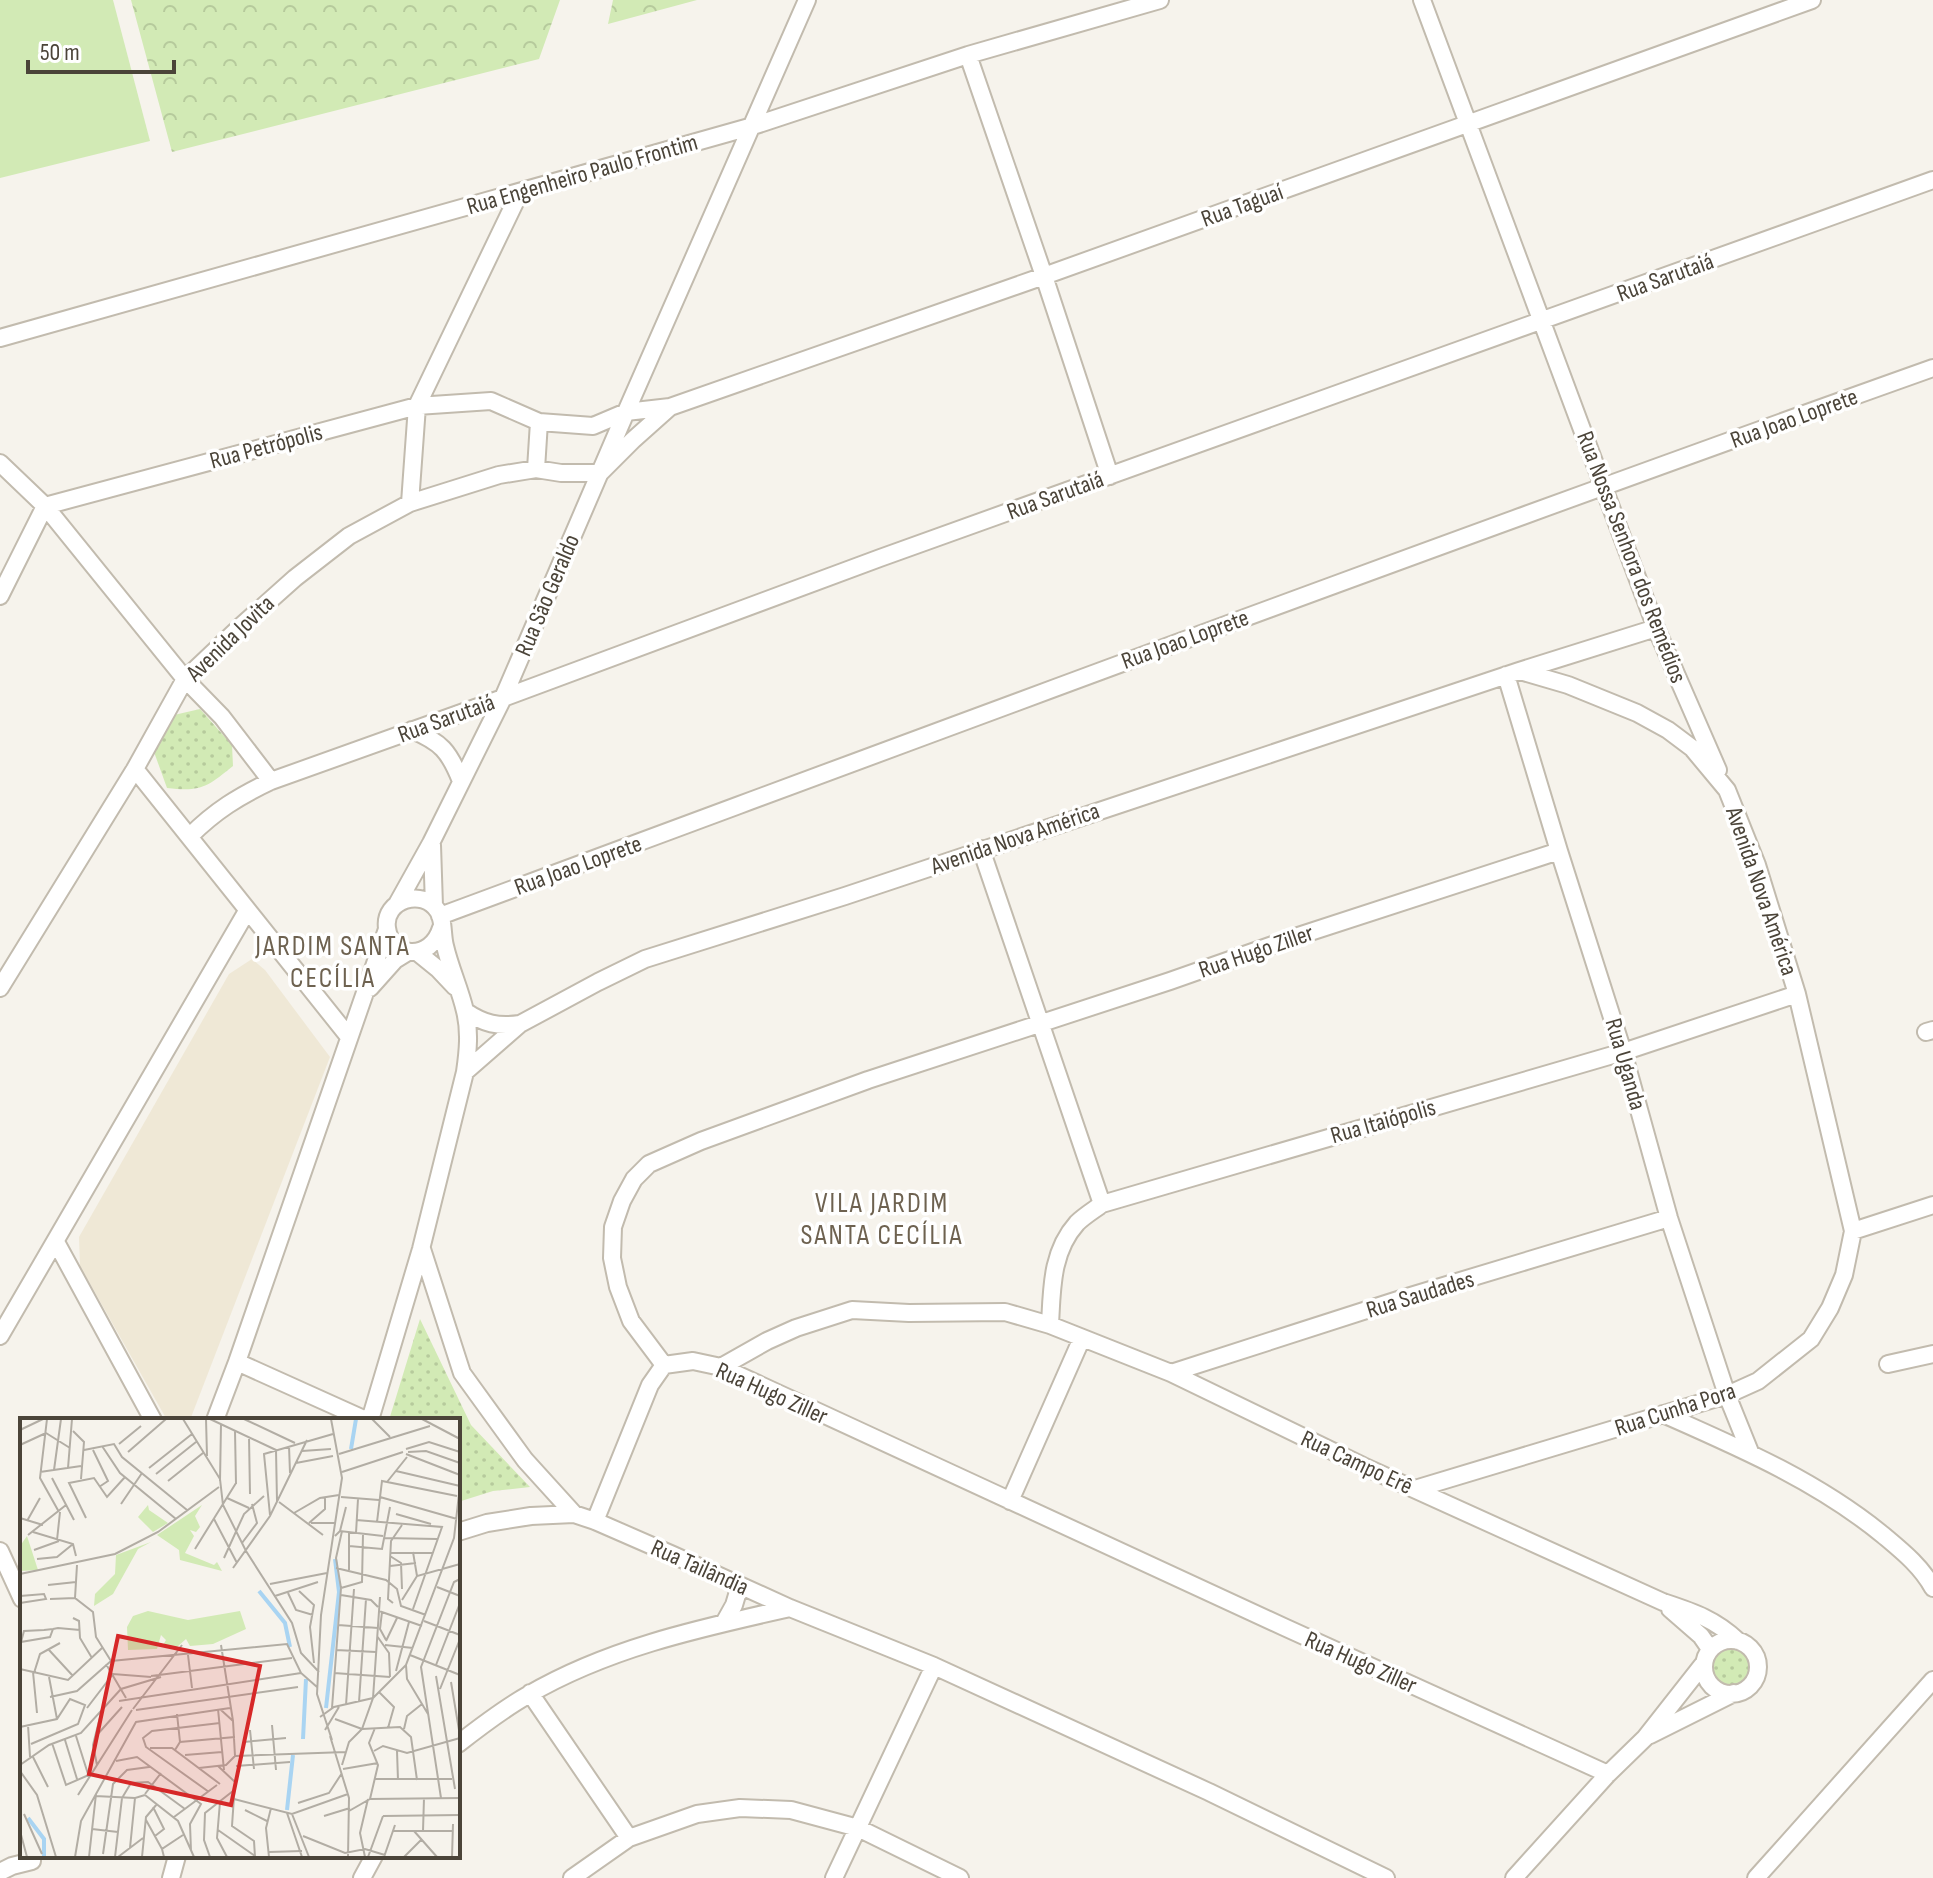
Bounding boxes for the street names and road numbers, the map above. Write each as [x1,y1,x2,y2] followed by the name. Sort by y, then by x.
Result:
[463,128,701,221] street label: Rua Engenheiro Paulo Frontim
[1197,177,1288,234] street label: Rua Taguaí
[1613,247,1717,308] street label: Rua Sarutaiá
[1727,382,1862,455] street label: Rua Joao Loprete
[207,418,326,475] street label: Rua Petrópolis
[1570,427,1693,687] street label: Rua Nossa Senhora dos Remédios
[1003,465,1107,526] street label: Rua Sarutaiá
[509,530,586,660] street label: Rua São Geraldo
[179,589,280,688] street label: Avenida Jovita
[1118,603,1253,676] street label: Rua Joao Loprete
[394,688,498,749] street label: Rua Sarutaiá
[926,796,1103,881] street label: Avenida Nova América
[1719,802,1804,979] street label: Avenida Nova América
[511,829,646,902] street label: Rua Joao Loprete
[1195,918,1318,985] street label: Rua Hugo Ziller
[1599,1015,1652,1113] street label: Rua Uganda
[1327,1093,1439,1150] street label: Rua Itaiópolis
[1363,1264,1478,1325] street label: Rua Saudades
[711,1356,832,1431] street label: Rua Hugo Ziller
[1611,1376,1739,1443] street label: Rua Cunha Pora
[1296,1424,1417,1501] street label: Rua Campo Erê
[647,1533,753,1602] street label: Rua Tailândia
[1300,1625,1421,1700] street label: Rua Hugo Ziller

